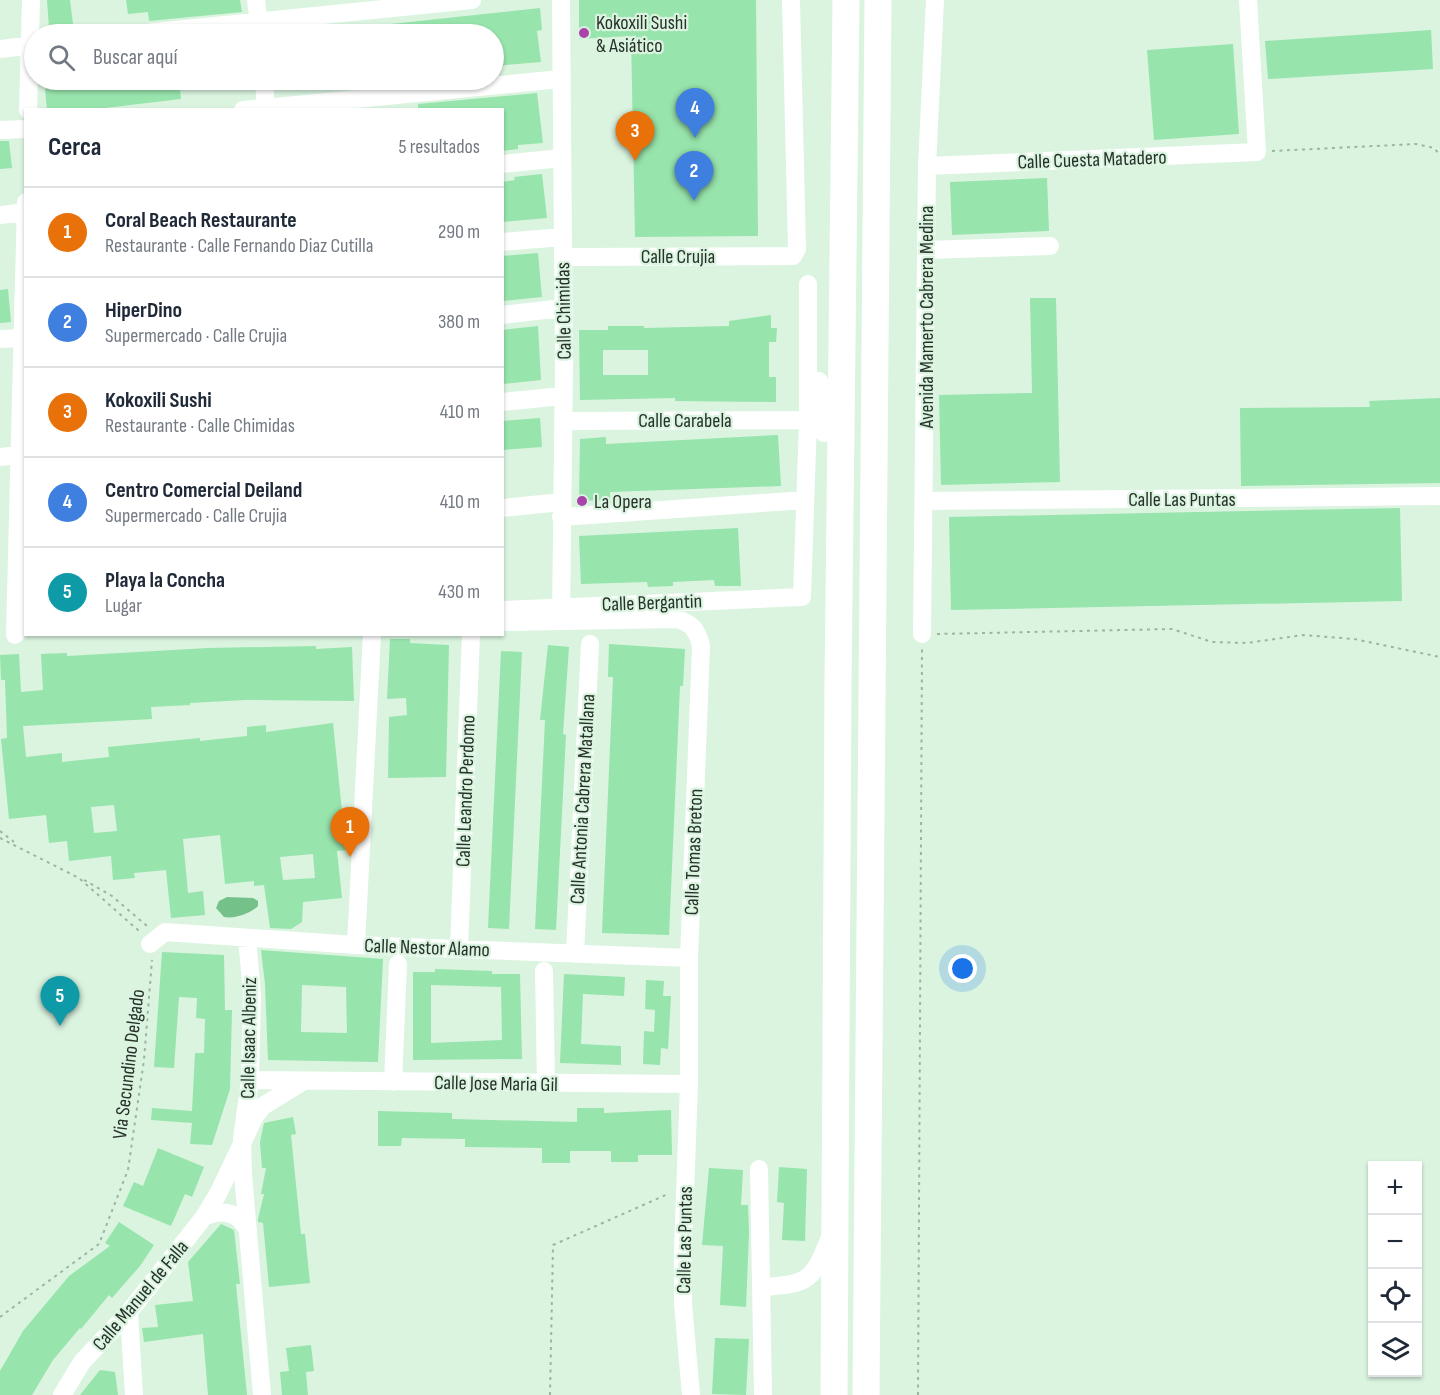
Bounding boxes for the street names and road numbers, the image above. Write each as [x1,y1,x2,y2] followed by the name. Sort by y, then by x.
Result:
[1017,145,1167,175] street label: Calle Cuesta Matadero
[915,206,939,429] street label: Avenida Mamerto Cabrera Medina
[641,245,715,269] street label: Calle Crujia
[551,262,577,360] street label: Calle Chimidas
[638,409,732,433] street label: Calle Carabela
[1128,488,1236,512] street label: Calle Las Puntas
[601,589,703,617] street label: Calle Bergantin
[566,693,600,905] street label: Calle Antonia Cabrera Matallana
[451,715,481,867] street label: Calle Leandro Perdomo
[680,788,708,916] street label: Calle Tomas Breton
[364,934,490,962] street label: Calle Nestor Alamo
[236,977,262,1099] street label: Calle Isaac Albeniz
[108,988,150,1140] street label: Via Secundino Delgado
[434,1071,558,1097] street label: Calle Jose Maria Gil
[672,1186,698,1294] street label: Calle Las Puntas
[88,1236,194,1356] street label: Calle Manuel de Falla

